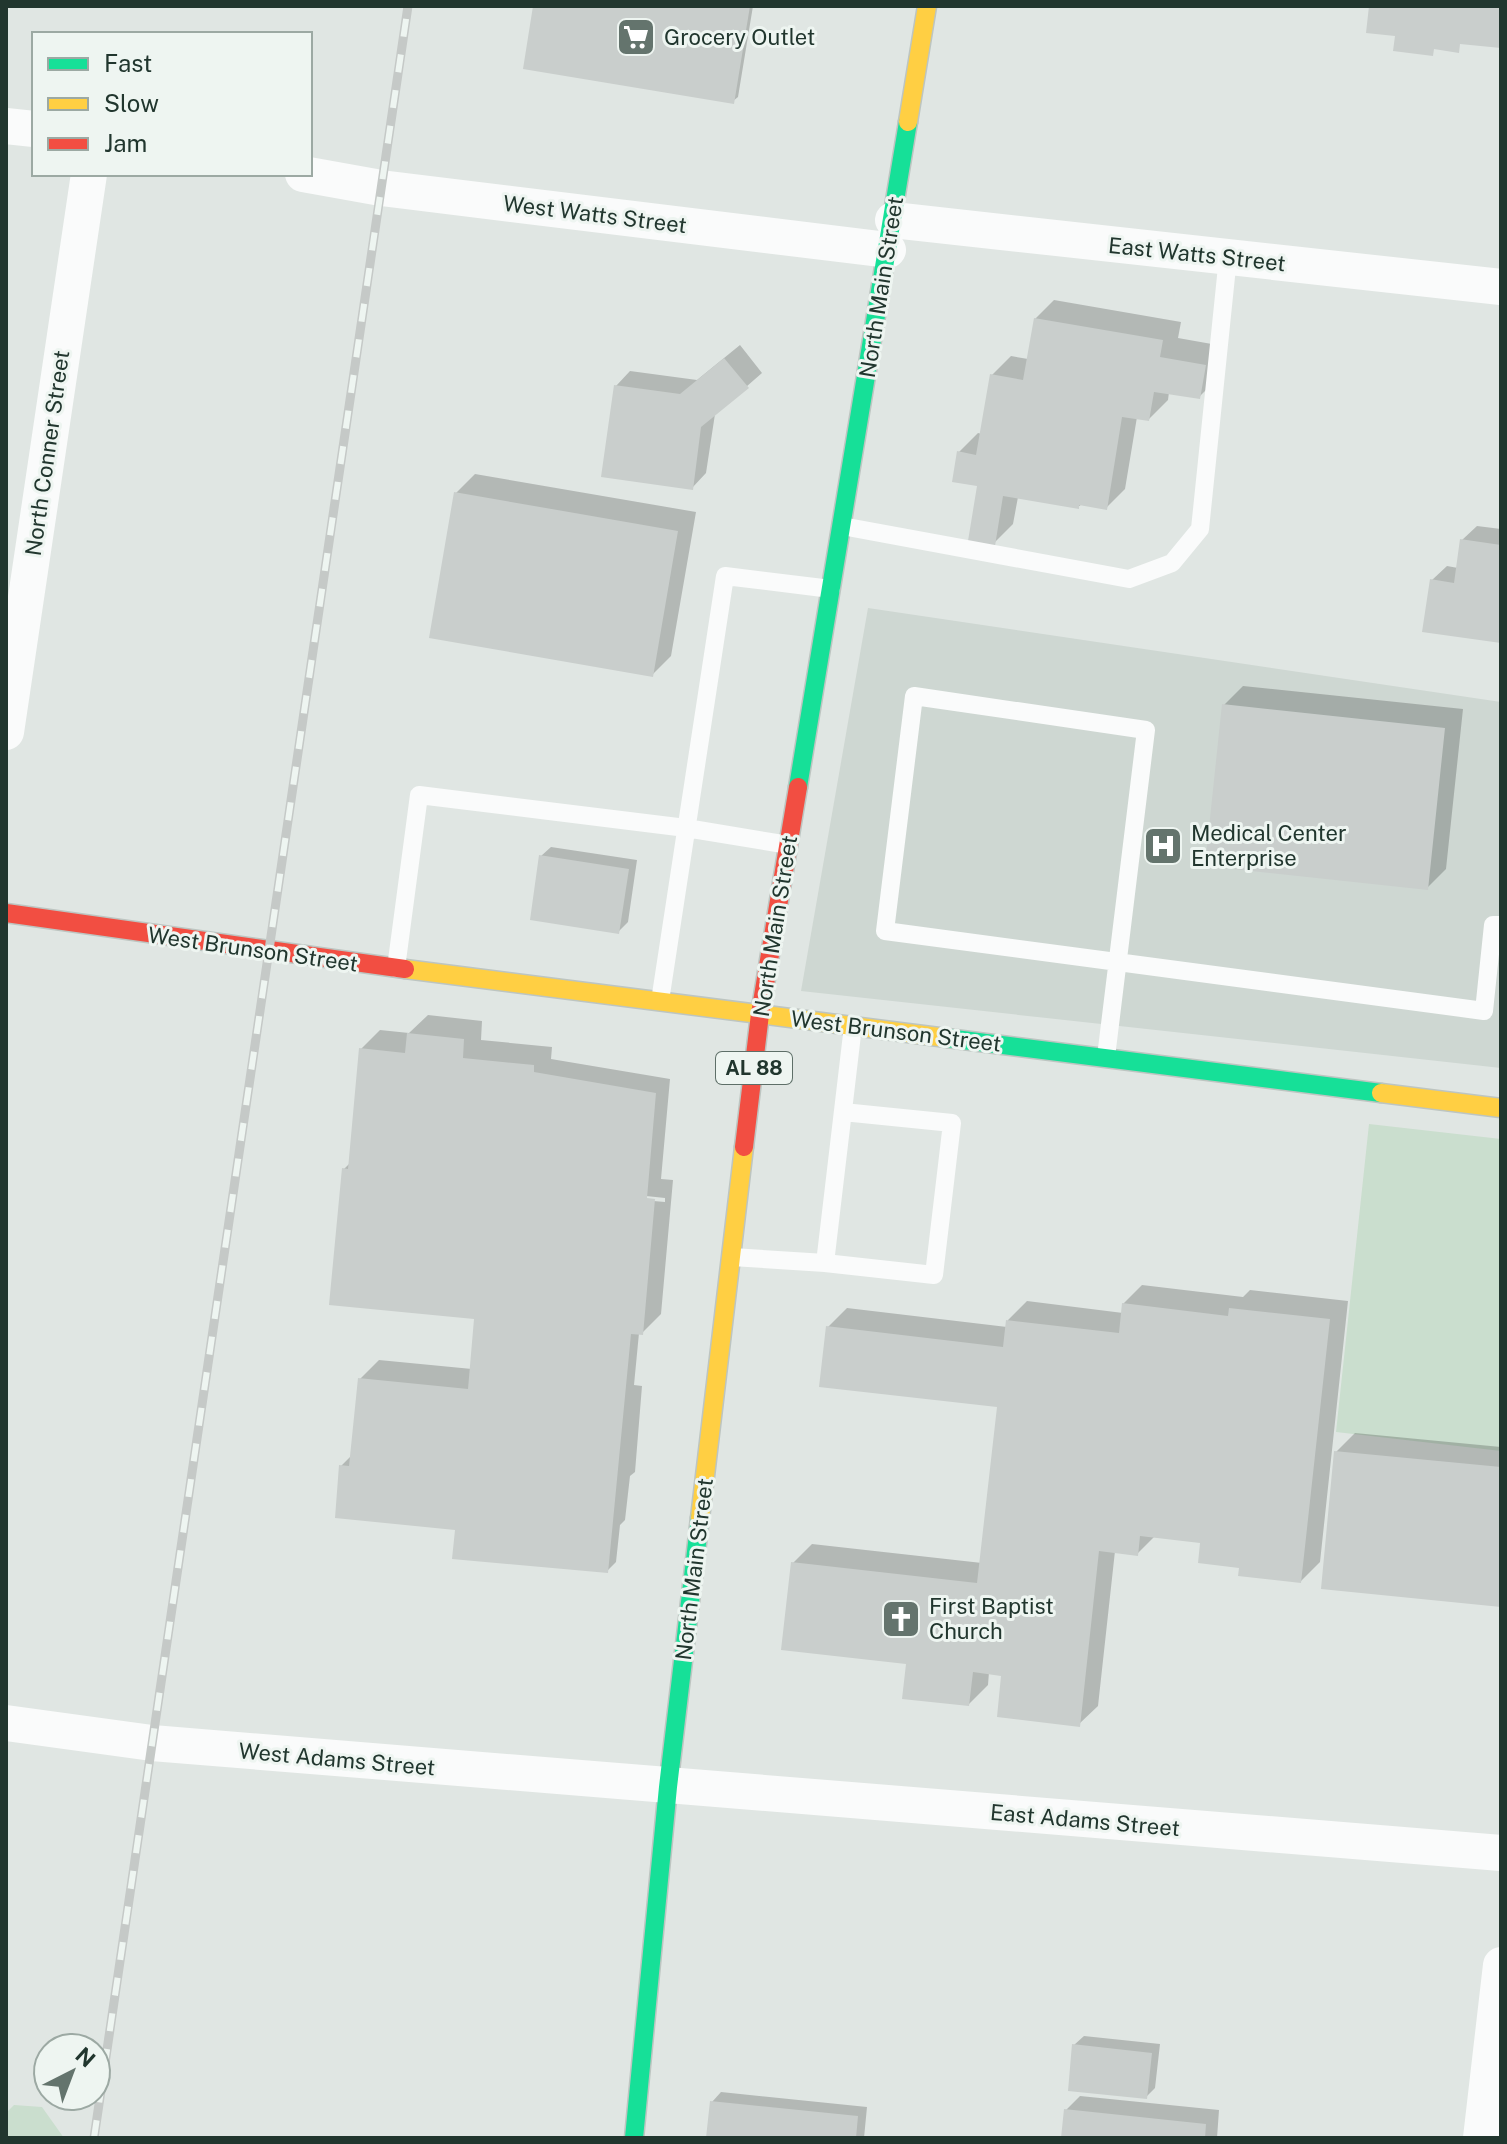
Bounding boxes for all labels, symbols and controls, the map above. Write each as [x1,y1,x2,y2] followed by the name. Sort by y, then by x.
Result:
[615,16,657,58] supermarket icon: Grocery Outlet
[664,24,815,50] place label: Grocery Outlet
[32,32,312,176] legend
[104,49,152,77] text: Fast
[104,89,159,117] text: Slow
[104,129,147,157] text: Jam
[502,190,688,238] street label: West Watts Street
[854,194,908,380] street label: North Main Street
[1107,232,1287,276] street label: East Watts Street
[20,349,74,557] street label: North Conner Street
[1191,820,1347,871] place label: Medical Center Enterprise
[1142,825,1184,867] hospital icon: Medical Center Enterprise
[748,833,802,1019] street label: North Main Street
[146,921,360,977] street label: West Brunson Street
[789,1005,1003,1057] street label: West Brunson Street
[716,1052,792,1084] road number: AL 88
[670,1476,718,1662] street label: North Main Street
[929,1593,1054,1644] place label: First Baptist Church
[880,1598,922,1640] church icon: First Baptist Church
[238,1737,436,1781] street label: West Adams Street
[989,1799,1181,1841] street label: East Adams Street
[32,2032,112,2112] north arrow
[70,2042,100,2073] text: N

